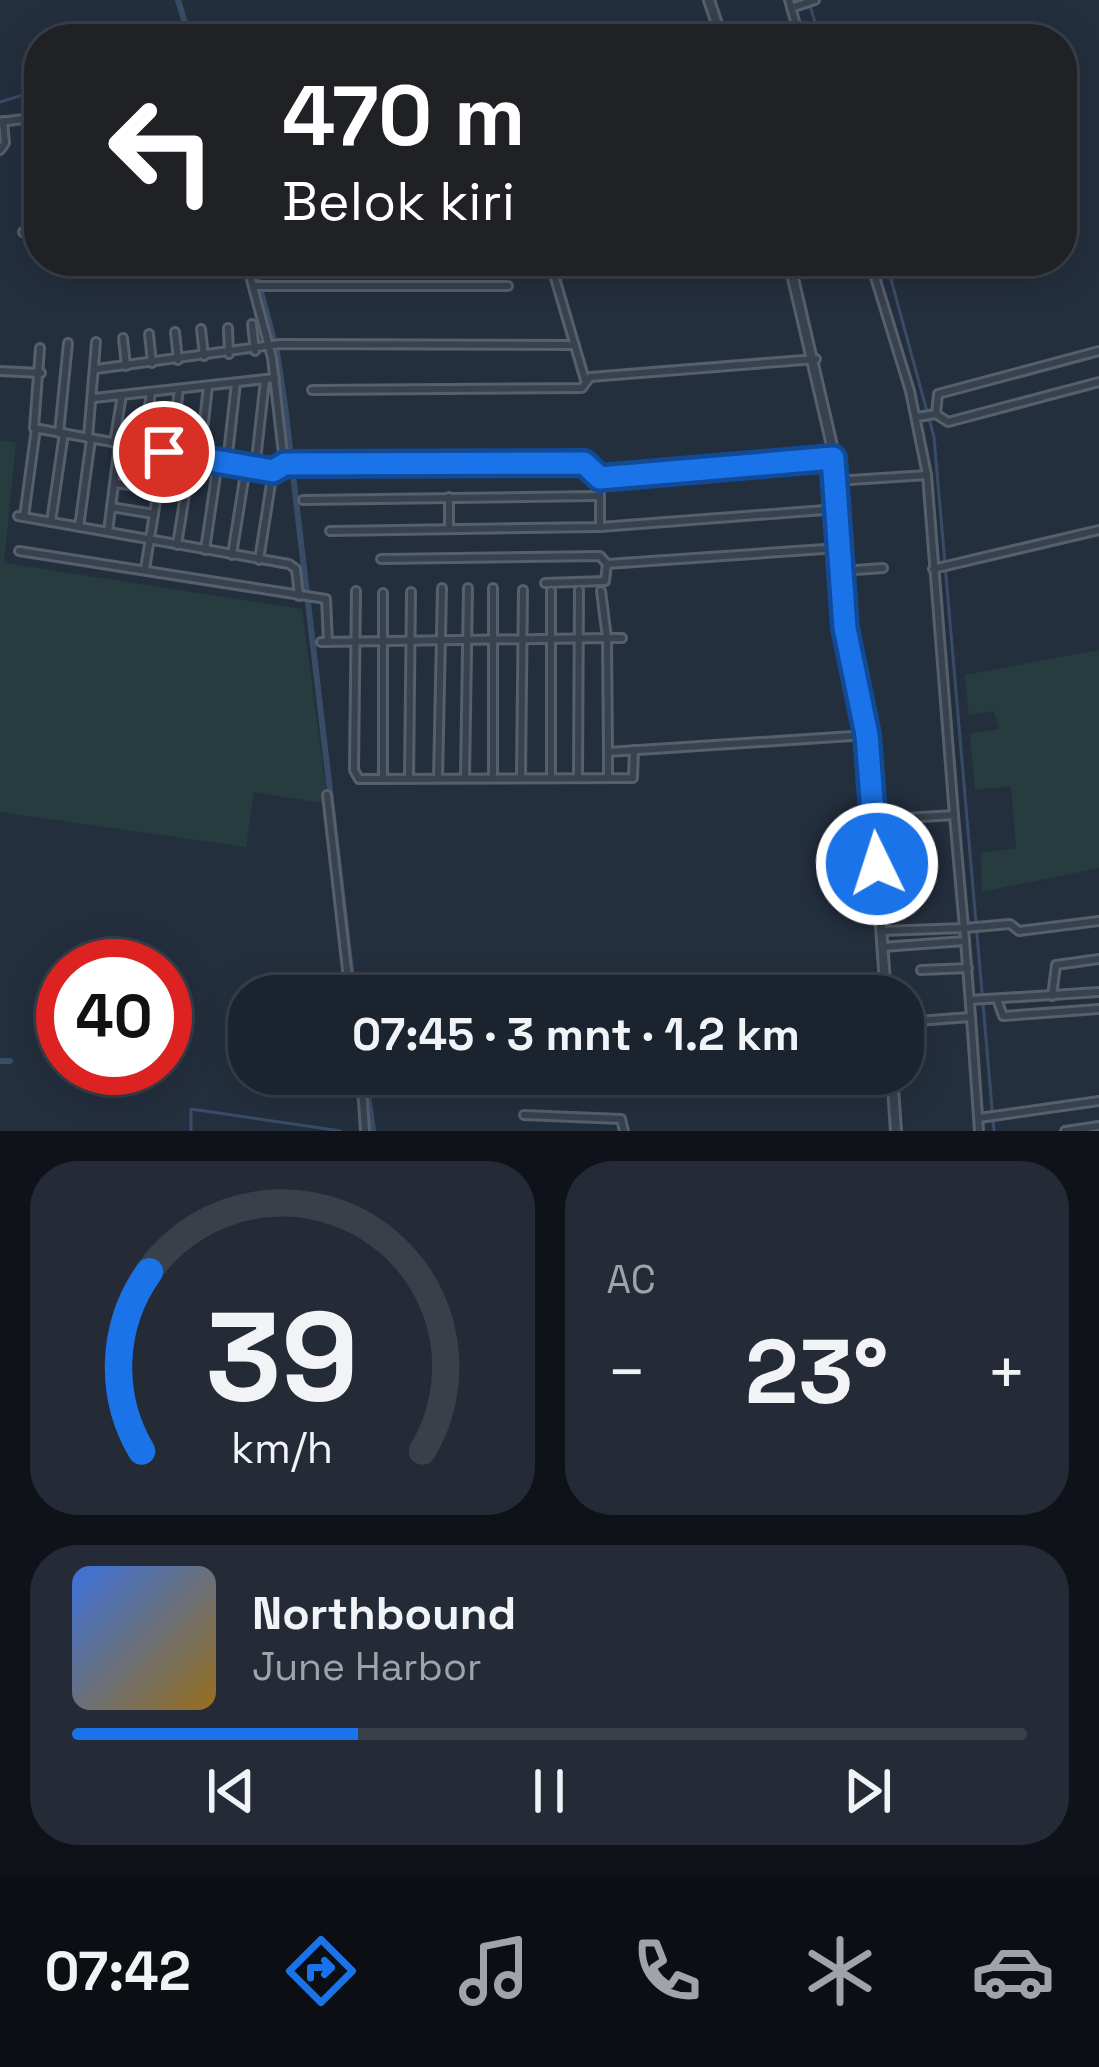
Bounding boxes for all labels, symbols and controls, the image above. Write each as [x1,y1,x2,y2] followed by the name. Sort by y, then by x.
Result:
[282,62,526,170] text: 470 m
[84,72,240,228] icon: left
[282,167,515,236] text: Belok kiri
[113,401,215,503] pin
[131,419,197,485] icon: arrive
[814,801,940,927] position arrow
[36,939,192,1095] speed limit sign: 40
[352,1006,800,1063] text: 07:45 · 3 mnt · 1.2 km
[607,1255,656,1304] text: AC
[206,1277,359,1436] text: 39
[745,1314,889,1429] text: 23°
[607,1330,647,1414] text: −
[986,1330,1027,1414] text: +
[231,1421,333,1476] text: km/h
[252,1585,516,1642] text: Northbound
[252,1642,482,1691] text: June Harbor
[198,1758,264,1824] icon: previous
[516,1758,582,1824] icon: pause
[835,1758,901,1824] icon: next
[279,1929,363,2013] icon: directions
[452,1929,536,2013] icon: music
[625,1929,709,2013] icon: phone
[798,1929,882,2013] icon: climate
[971,1929,1055,2013] icon: car
[44,1937,191,2006] text: 07:42

